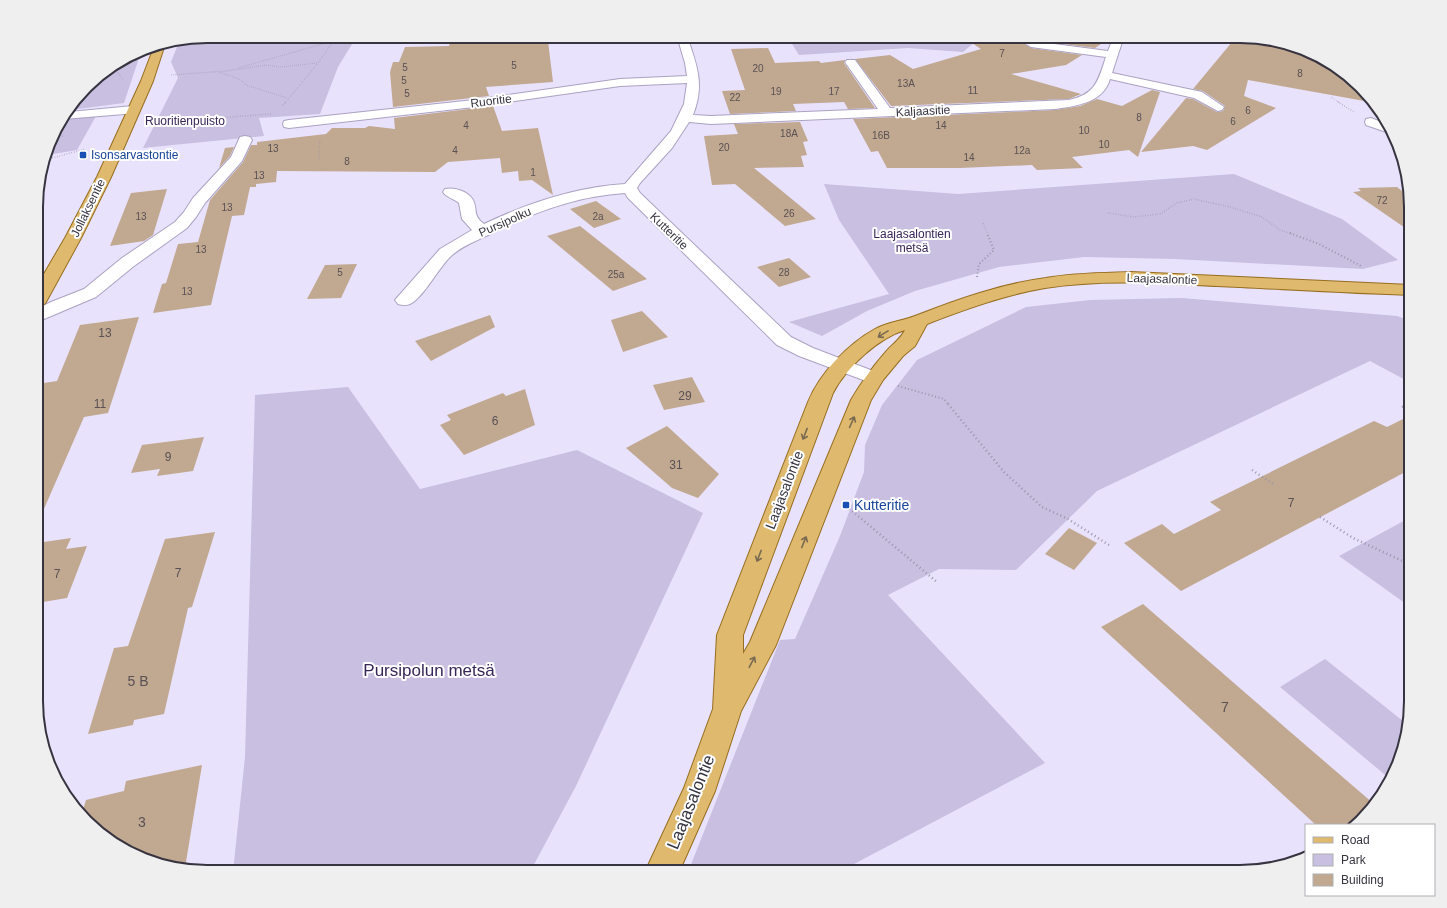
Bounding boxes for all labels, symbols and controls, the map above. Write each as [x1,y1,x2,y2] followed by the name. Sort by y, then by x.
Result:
[999,48,1005,59] house number: 7
[511,60,517,71] house number: 5
[402,62,408,73] house number: 5
[752,63,764,74] house number: 20
[1297,68,1303,79] house number: 8
[401,75,407,86] house number: 5
[897,78,915,89] house number: 13A
[968,85,979,96] house number: 11
[770,86,782,97] house number: 19
[828,86,840,97] house number: 17
[404,88,410,99] house number: 5
[470,91,513,110] street label: Ruoritie
[729,92,741,103] house number: 22
[895,103,951,119] street label: Kaljaasitie
[1245,105,1251,116] house number: 6
[1136,112,1142,123] house number: 8
[145,114,225,128] park label: Ruoritienpuisto
[1230,116,1236,127] house number: 6
[463,120,469,131] house number: 4
[935,120,947,131] house number: 14
[1078,125,1090,136] house number: 10
[780,128,798,139] house number: 18A
[872,130,890,141] house number: 16B
[1098,139,1110,150] house number: 10
[718,142,730,153] house number: 20
[267,143,279,154] house number: 13
[452,145,458,156] house number: 4
[1014,145,1031,156] house number: 12a
[91,148,179,162] place label: Isonsarvastontie
[78,150,88,160] marker: Isonsarvastontie
[963,152,975,163] house number: 14
[344,156,350,167] house number: 8
[530,167,536,178] house number: 1
[253,170,265,181] house number: 13
[68,176,108,239] street label: Jollaksentie
[1376,195,1388,206] house number: 72
[221,202,233,213] house number: 13
[477,204,533,240] street label: Pursipolku
[783,208,795,219] house number: 26
[647,210,691,253] street label: Kutteritie
[135,211,147,222] house number: 13
[592,211,604,222] house number: 2a
[873,227,951,255] park label: Laajasalontien metsä
[195,244,207,255] house number: 13
[337,267,343,278] house number: 5
[778,267,790,278] house number: 28
[608,269,625,280] house number: 25a
[1126,271,1198,287] street label: Laajasalontie
[181,286,193,297] house number: 13
[98,326,112,340] house number: 13
[877,330,889,338] one-way arrow
[678,389,692,403] house number: 29
[94,397,107,411] house number: 11
[492,414,499,428] house number: 6
[849,416,856,428] one-way arrow
[801,428,809,440] one-way arrow
[762,448,806,531] street label: Laajasalontie
[165,450,172,464] house number: 9
[669,458,683,472] house number: 31
[1288,496,1295,510] house number: 7
[854,497,909,513] place label: Kutteritie
[841,500,851,510] marker: Kutteritie
[800,537,808,549] one-way arrow
[755,550,763,562] one-way arrow
[175,566,182,580] house number: 7
[54,567,61,581] house number: 7
[749,656,757,668] one-way arrow
[363,661,495,680] park label: Pursipolun metsä
[127,673,149,689] house number: 5 B
[1221,699,1229,715] house number: 7
[663,752,719,852] street label: Laajasalontie
[138,814,146,830] house number: 3
[1305,824,1435,896] legend
[1341,833,1370,847] text: Road
[1341,853,1367,867] text: Park
[1341,873,1384,887] text: Building

